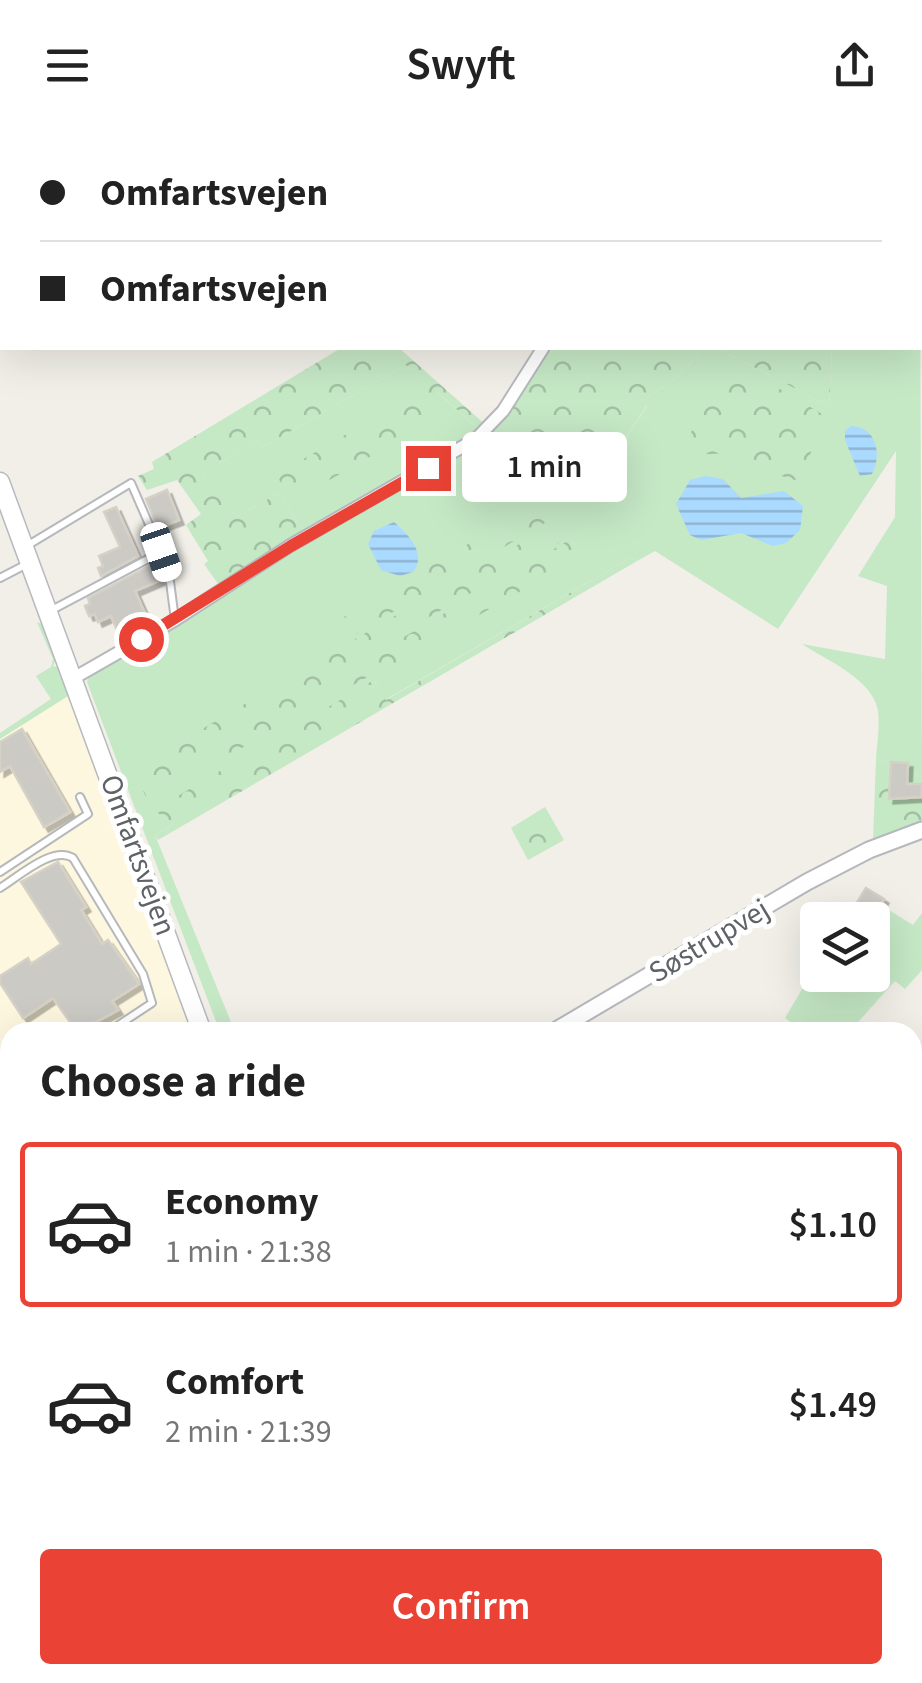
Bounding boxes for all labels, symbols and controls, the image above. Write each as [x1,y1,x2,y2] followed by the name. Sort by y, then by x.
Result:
[406,33,516,97] text: Swyft
[40,38,95,93] icon: menu
[827,38,882,93] icon: share
[100,166,328,220] text: Omfartsvejen
[100,262,328,316] text: Omfartsvejen
[463,433,628,503] callout: 1 min
[506,444,583,490] text: 1 min
[406,446,451,491] route end
[137,519,185,585] car
[119,617,164,662] route start
[89,769,187,941] street label: Omfartsvejen
[641,888,777,994] street label: Søstrupvej
[800,902,890,992] map controls
[800,902,890,992] button: layers
[40,1050,306,1114] text: Choose a ride
[165,1175,318,1229] text: Economy
[45,1180,135,1270] icon: car
[789,1198,877,1252] text: $1.10
[165,1229,332,1275] text: 1 min · 21:38
[165,1355,304,1409] text: Comfort
[45,1360,135,1450] icon: car
[789,1378,877,1432] text: $1.49
[165,1409,332,1455] text: 2 min · 21:39
[40,1549,882,1664] button: Confirm

